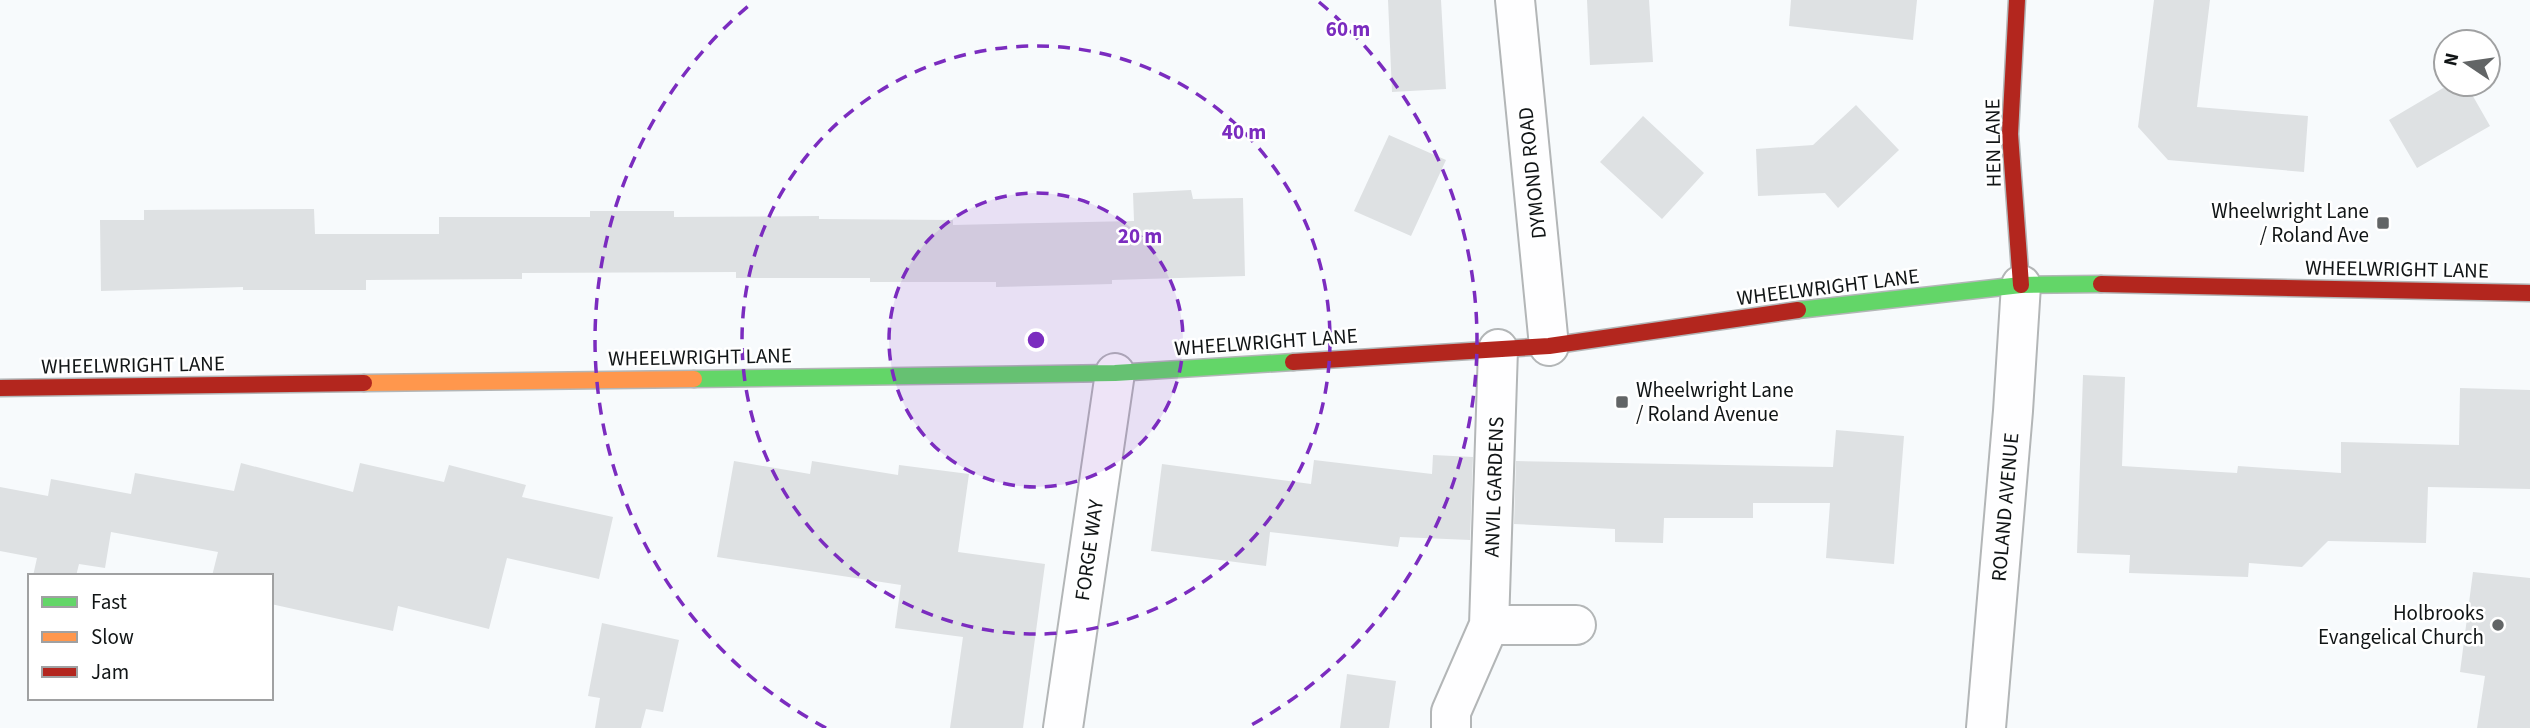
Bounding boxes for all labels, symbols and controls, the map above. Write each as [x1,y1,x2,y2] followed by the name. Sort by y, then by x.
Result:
[1326,14,1370,44] text: 60 m
[2432,28,2502,98] north arrow
[2437,50,2466,69] text: N
[1977,98,2009,188] street label: HEN LANE
[1510,106,1554,240] street label: DYMOND ROAD
[1222,117,1266,147] text: 40 m
[2211,196,2369,250] place label: Wheelwright Lane / Roland Ave
[2375,215,2391,231] marker: Wheelwright Lane / Roland Ave
[1118,221,1162,251] text: 20 m
[2305,252,2489,286] street label: WHEELWRIGHT LANE
[1735,261,1921,313] street label: WHEELWRIGHT LANE
[1173,321,1359,363] street label: WHEELWRIGHT LANE
[1024,328,1048,352] centre of rings
[608,340,792,374] street label: WHEELWRIGHT LANE
[41,348,225,382] street label: WHEELWRIGHT LANE
[1636,375,1794,429] place label: Wheelwright Lane / Roland Avenue
[1614,394,1630,410] marker: Wheelwright Lane / Roland Avenue
[1477,416,1511,558] street label: ANVIL GARDENS
[1984,431,2026,583] street label: ROLAND AVENUE
[1067,496,1111,603] street label: FORGE WAY
[28,574,273,700] legend
[91,587,127,617] text: Fast
[2318,598,2484,652] place label: Holbrooks Evangelical Church
[2490,617,2506,633] marker: Holbrooks Evangelical Church
[91,622,134,652] text: Slow
[91,657,129,687] text: Jam

